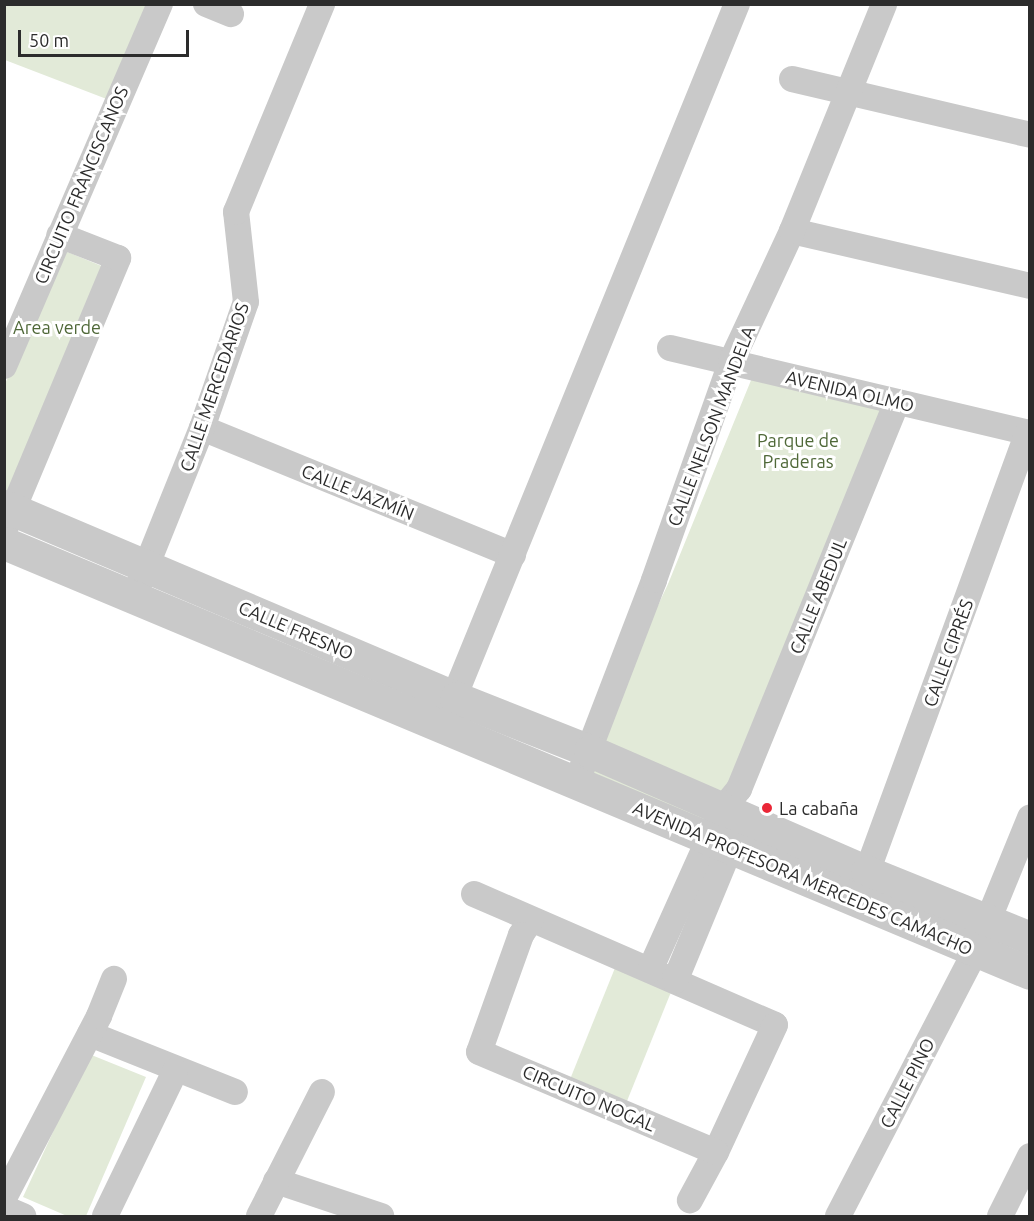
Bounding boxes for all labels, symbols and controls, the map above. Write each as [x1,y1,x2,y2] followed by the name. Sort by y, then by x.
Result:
[21,18,192,56] scale bar
[29,30,69,50] text: 50 m
[30,83,132,287] street label: CIRCUITO FRANCISCANOS
[175,300,253,474] street label: CALLE MERCEDARIOS
[13,316,101,338] park label: Area verde
[663,323,759,529] street label: CALLE NELSON MANDELA
[784,366,916,416] street label: AVENIDA OLMO
[757,430,839,472] park label: Parque de Praderas
[298,460,418,524] street label: CALLE JAZMÍN
[785,535,851,657] street label: CALLE ABEDUL
[235,596,357,664] street label: CALLE FRESNO
[919,596,977,710] street label: CALLE CIPRÉS
[630,796,976,960] street label: AVENIDA PROFESORA MERCEDES CAMACHO
[779,797,858,819] place label: La cabaña
[760,801,774,815] marker: La cabaña
[875,1034,939,1132] street label: CALLE PINO
[519,1060,659,1136] street label: CIRCUITO NOGAL

